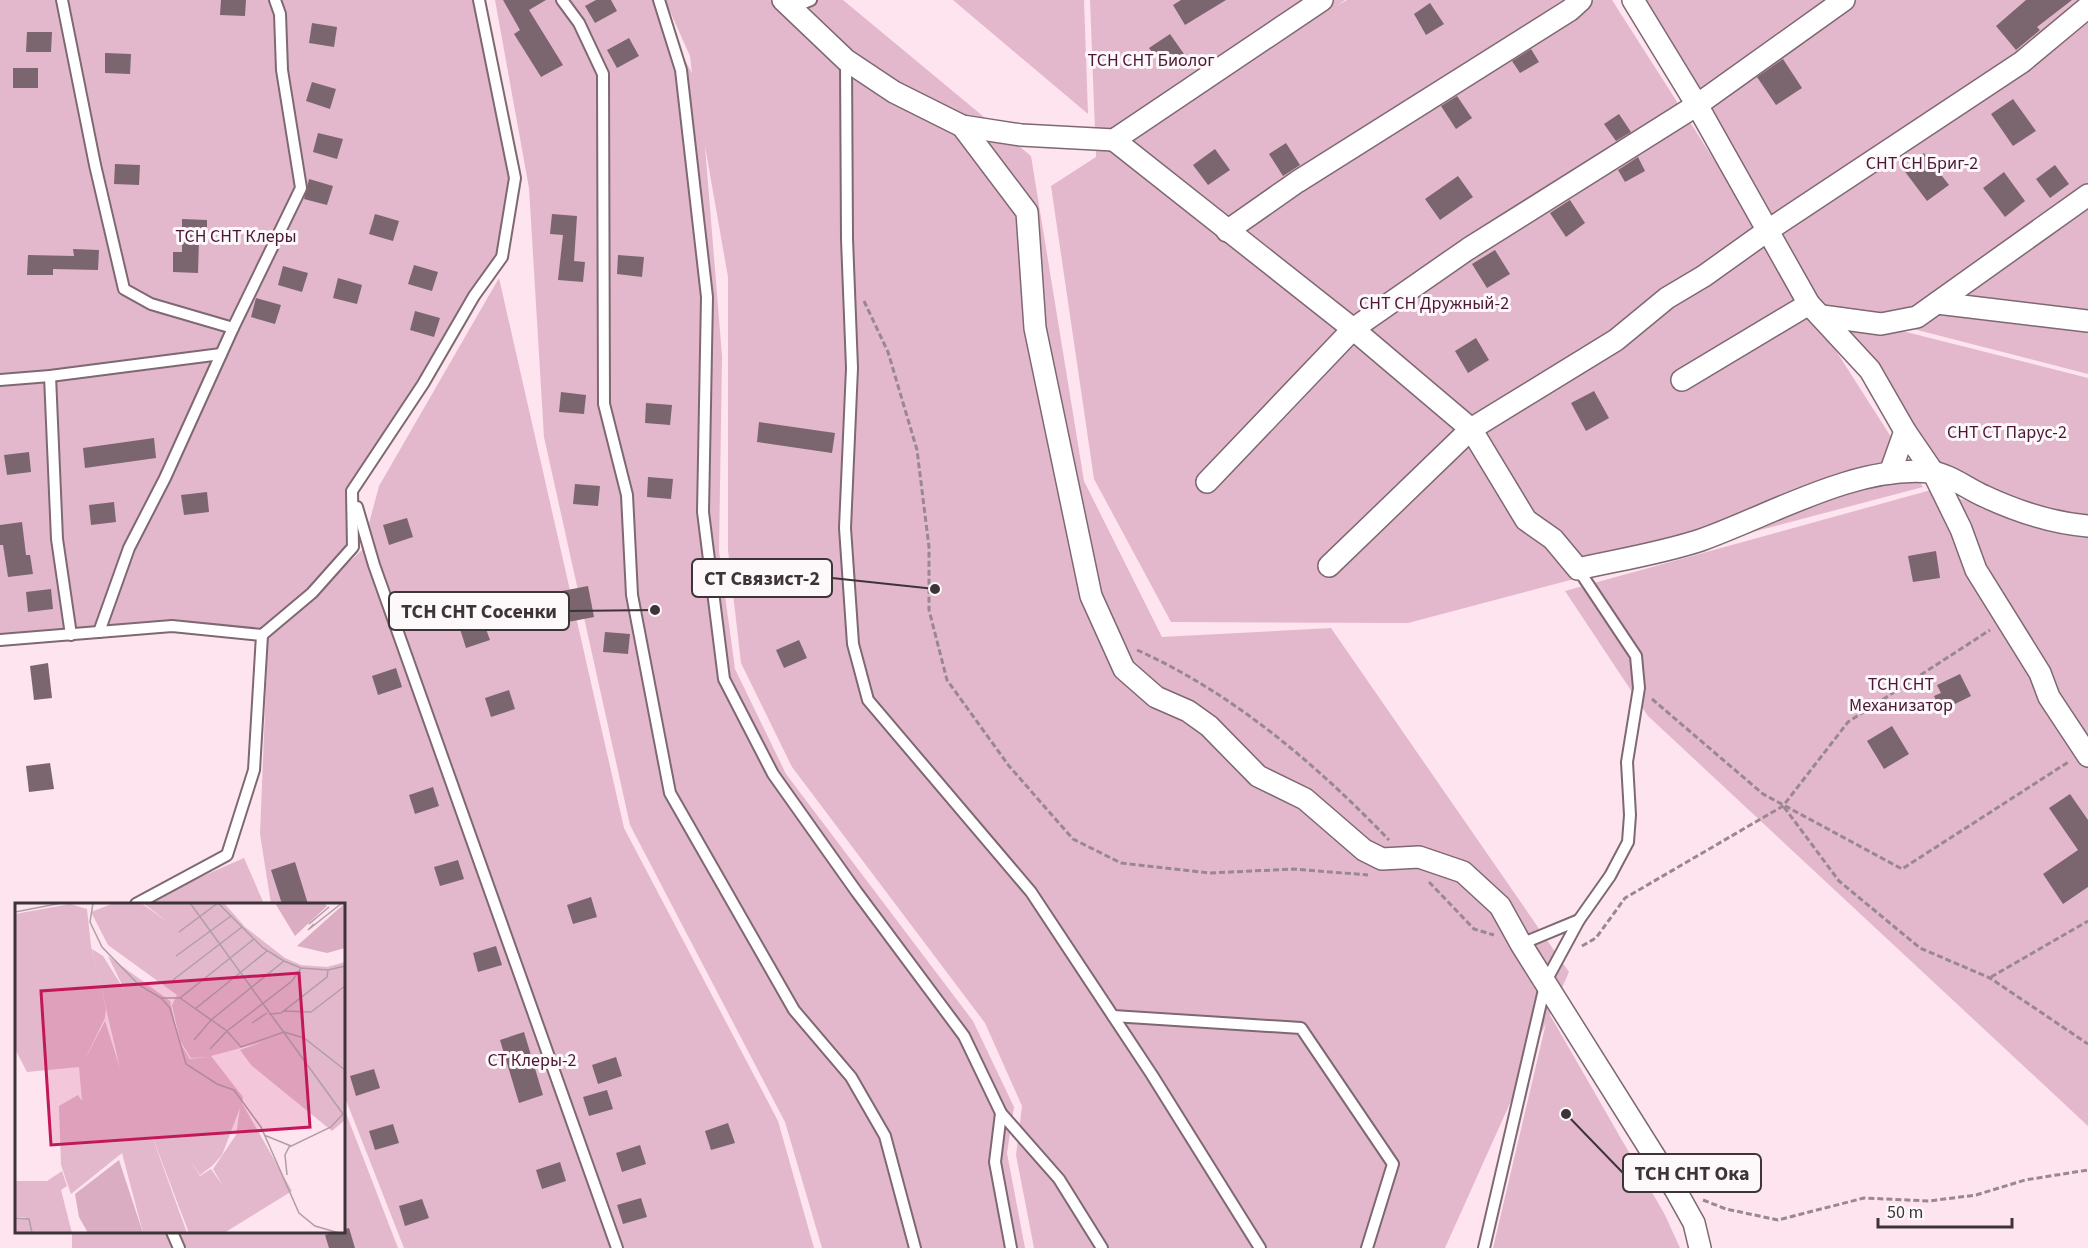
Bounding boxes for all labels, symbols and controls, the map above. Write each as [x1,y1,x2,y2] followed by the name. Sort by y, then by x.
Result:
[1087,48,1215,73] park label: ТСН СНТ Биолог
[1866,151,1978,176] park label: СНТ СН Бриг-2
[175,224,297,249] park label: ТСН СНТ Клеры
[1359,291,1509,316] park label: СНТ СН Дружный-2
[1947,420,2067,445] park label: СНТ СТ Парус-2
[692,559,832,597] callout: СТ Связист-2
[704,565,820,593] text: СТ Связист-2
[389,592,569,630] callout: ТСН СНТ Сосенки
[401,598,557,626] text: ТСН СНТ Сосенки
[1849,672,1953,718] park label: ТСН СНТ Механизатор
[15,903,345,1233] inset map
[487,1048,577,1073] park label: СТ Клеры-2
[1623,1154,1761,1192] callout: ТСН СНТ Ока
[1635,1160,1749,1188] text: ТСН СНТ Ока
[1878,1191,2012,1229] scale bar
[1887,1200,1923,1225] text: 50 m

